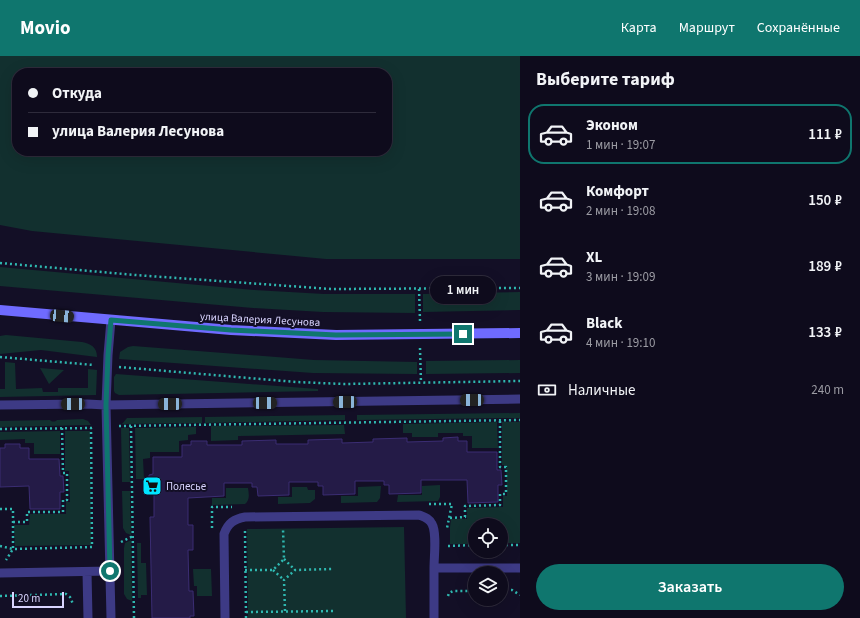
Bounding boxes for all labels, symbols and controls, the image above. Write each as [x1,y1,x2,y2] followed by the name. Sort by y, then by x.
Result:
[20,15,71,42] text: Movio
[621,18,657,38] text: Карта
[679,18,735,38] text: Маршрут
[757,18,840,38] text: Сохранённые
[536,67,675,92] text: Выберите тариф
[52,83,102,104] text: Откуда
[586,115,638,136] text: Эконом
[538,116,574,152] icon: car
[52,121,224,142] text: улица Валерия Лесунова
[808,124,842,145] text: 111 ₽
[586,136,655,154] text: 1 мин · 19:07
[586,181,649,202] text: Комфорт
[538,182,574,218] icon: car
[808,190,842,211] text: 150 ₽
[586,202,655,220] text: 2 мин · 19:08
[586,247,602,268] text: XL
[538,248,574,284] icon: car
[808,256,842,277] text: 189 ₽
[586,268,655,286] text: 3 мин · 19:09
[430,276,496,304] callout: 1 мин
[447,281,479,299] text: 1 мин
[50,309,74,323] car
[199,309,320,330] street label: улица Валерия Лесунова
[586,313,623,334] text: Black
[538,314,574,350] icon: car
[808,322,842,343] text: 133 ₽
[454,325,472,343] route end
[586,334,655,352] text: 4 мин · 19:10
[536,379,558,401] icon: cash
[568,380,635,401] text: Наличные
[811,381,844,399] text: 240 m
[460,394,484,406] car
[333,396,357,408] car
[253,397,277,409] car
[61,398,85,410] car
[158,398,182,410] car
[141,475,163,497] supermarket icon: Полесье
[166,479,207,494] place label: Полесье
[468,518,508,606] map controls
[468,518,508,558] button: locate
[101,562,119,580] route start
[536,564,844,610] button: Заказать
[468,566,508,606] button: layers
[12,590,64,609] scale bar
[18,591,40,606] text: 20 m

